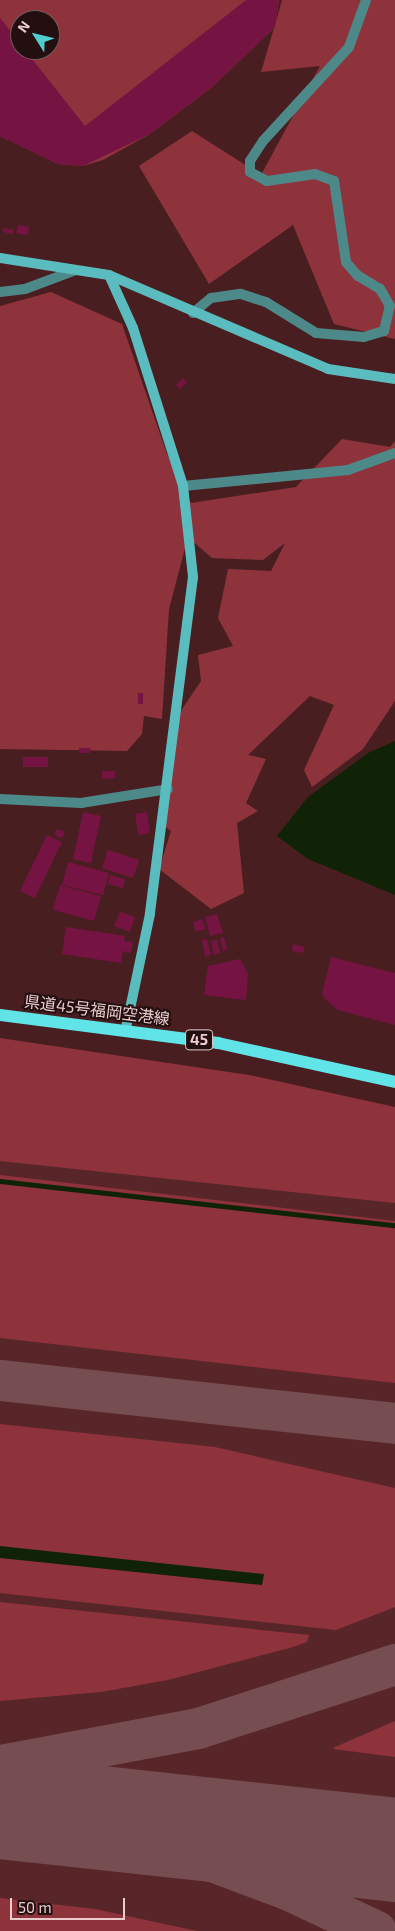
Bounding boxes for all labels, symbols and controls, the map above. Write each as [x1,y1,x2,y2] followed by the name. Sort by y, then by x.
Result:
[10,10,60,60] north arrow
[13,17,33,36] text: N
[23,992,171,1028] street label: 県道45号福岡空港線
[184,1028,214,1052] road number: 45
[12,1888,128,1920] scale bar
[18,1898,52,1916] text: 50 m

